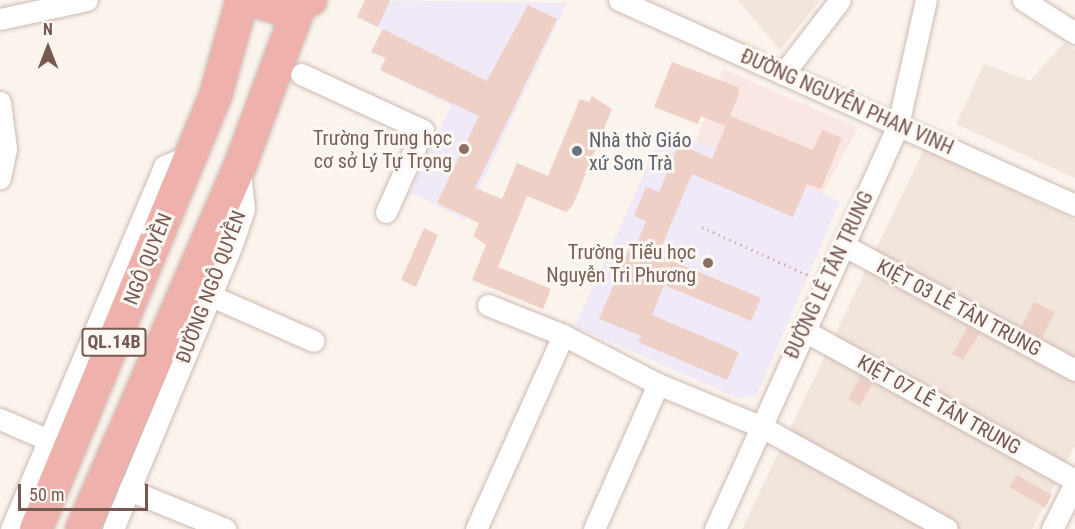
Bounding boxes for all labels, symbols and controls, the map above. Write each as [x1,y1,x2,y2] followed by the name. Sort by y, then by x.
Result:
[18,18,78,78] north arrow
[43,20,53,39] text: N
[737,44,957,160] street label: ĐƯỜNG NGUYỄN PHAN VINH
[313,126,452,173] place label: Trường Trung học cơ sở Lý Tự Trọng
[589,128,691,175] place label: Nhà thờ Giáo xứ Sơn Trà
[457,142,471,156] marker: Trường Trung học cơ sở Lý Tự Trọng
[570,144,584,158] marker: Nhà thờ Giáo xứ Sơn Trà
[779,187,879,363] street label: ĐƯỜNG LÊ TÂN TRUNG
[171,207,251,367] street label: ĐƯỜNG NGÔ QUYỀN
[119,210,177,308] street label: NGÔ QUYỀN
[546,240,696,287] place label: Trường Tiểu học Nguyễn Tri Phương
[872,254,1046,362] street label: KIỆT 03 LÊ TÂN TRUNG
[701,256,715,270] marker: Trường Tiểu học Nguyễn Tri Phương
[81,327,147,357] road number: QL.14B
[853,350,1025,460] street label: KIỆT 07 LÊ TÂN TRUNG
[21,472,152,510] scale bar
[29,484,64,505] text: 50 m

